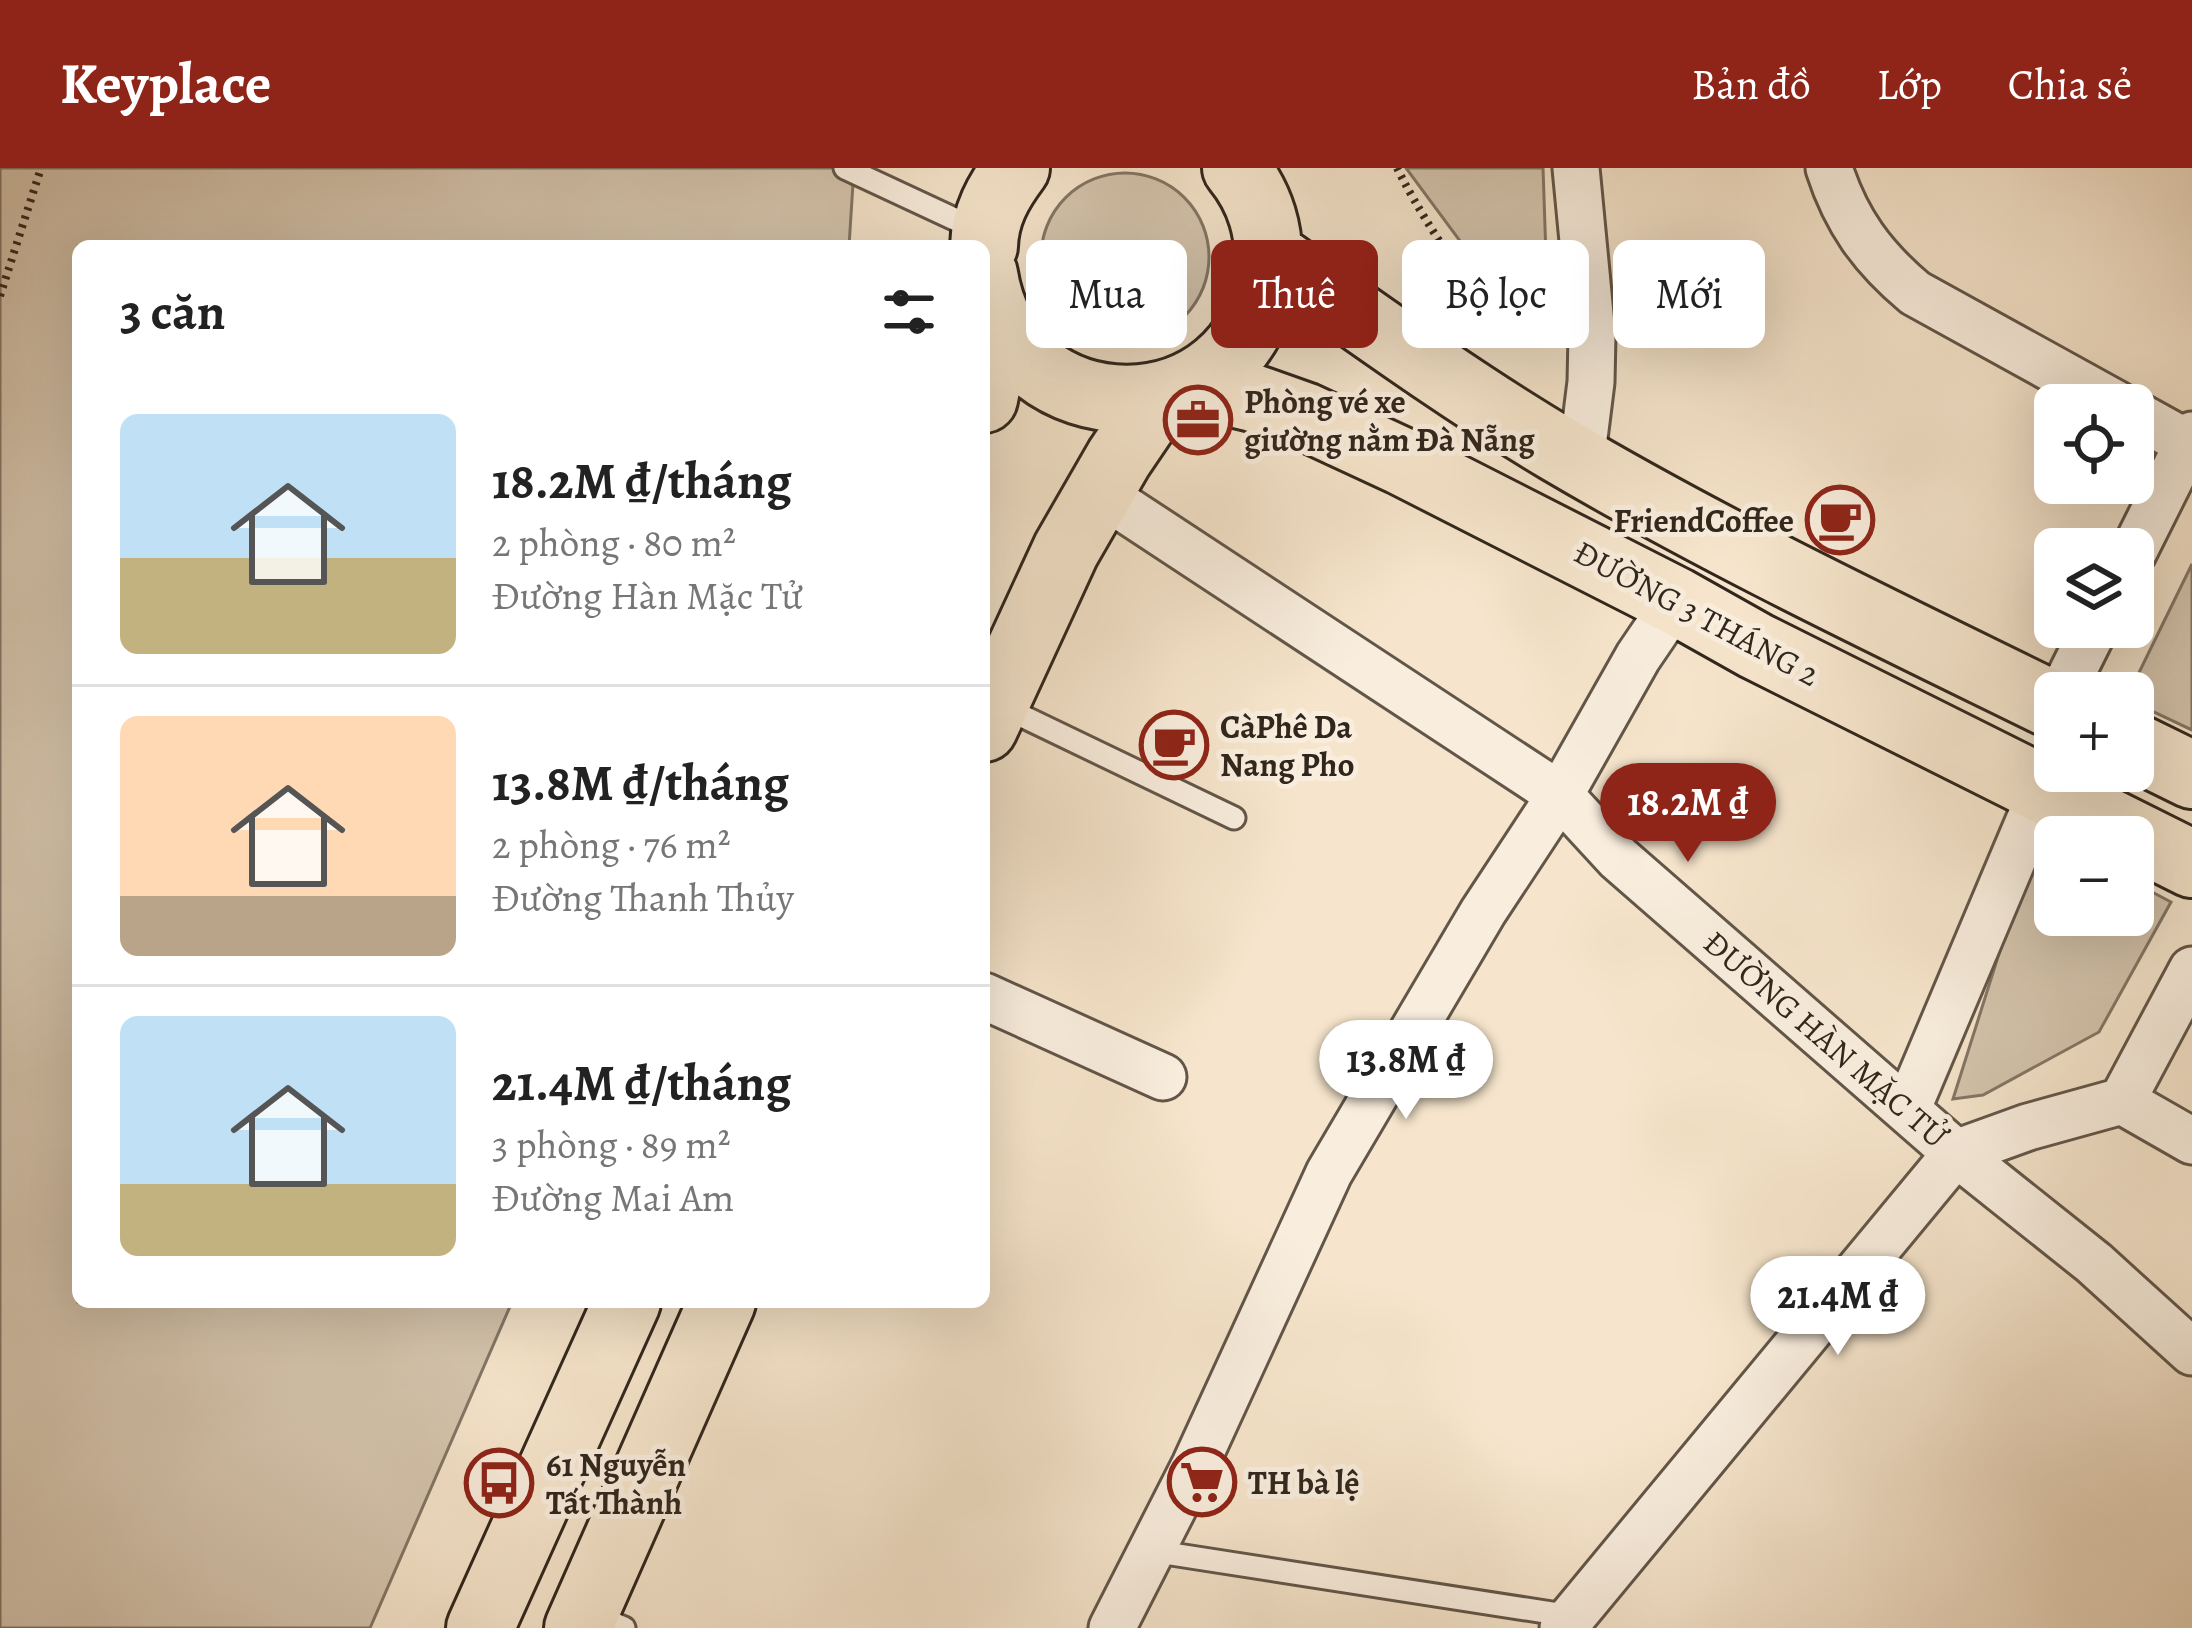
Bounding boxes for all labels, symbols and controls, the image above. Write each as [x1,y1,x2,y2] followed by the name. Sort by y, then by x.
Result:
[60,45,271,123] text: Keyplace
[1691,56,1811,113] text: Bản đồ
[1877,56,1942,113] text: Lớp
[2008,56,2132,113] text: Chia sẻ
[1026,240,1187,348] chip: Mua
[1211,240,1378,348] chip: Thuê
[1402,240,1589,348] chip: Bộ lọc
[1613,240,1765,348] chip: Mới
[120,277,225,347] text: 3 căn
[876,279,942,345] icon: filters
[1244,379,1535,462] place label: Phòng vé xe giường nằm Đà Nẵng
[2034,384,2154,936] map controls
[2034,384,2154,504] button: locate
[1163,385,1233,455] office icon: Phòng vé xe giường nằm Đà Nẵng
[492,446,792,516] text: 18.2M ₫/tháng
[216,462,360,606] icon: home
[1805,485,1875,555] cafe icon: FriendCoffee
[1613,498,1794,543] place label: FriendCoffee
[492,516,736,569] text: 2 phòng · 80 m²
[2034,528,2154,648] button: layers
[1566,529,1828,697] street label: ĐƯỜNG 3 THÁNG 2
[492,569,803,622] text: Đường Hàn Mặc Tử
[2034,672,2154,792] button: +
[1220,704,1355,787] place label: CàPhê Da Nang Pho
[1139,710,1209,780] cafe icon: CàPhê Da Nang Pho
[492,748,789,818] text: 13.8M ₫/tháng
[1577,763,1799,865] pin: 18.2M ₫
[216,764,360,908] icon: home
[1627,775,1749,828] text: 18.2M ₫
[2034,816,2154,936] button: −
[492,818,731,871] text: 2 phòng · 76 m²
[492,871,794,924] text: Đường Thanh Thủy
[1694,920,1958,1158] street label: ĐƯỜNG HÀN MẶC TỬ
[1295,1020,1517,1122] pin: 13.8M ₫
[1346,1032,1466,1085] text: 13.8M ₫
[492,1048,791,1118] text: 21.4M ₫/tháng
[216,1064,360,1208] icon: home
[492,1118,731,1171] text: 3 phòng · 89 m²
[492,1171,734,1224] text: Đường Mai Am
[1727,1256,1949,1358] pin: 21.4M ₫
[1777,1268,1899,1321] text: 21.4M ₫
[546,1442,686,1525] place label: 61 Nguyễn Tất Thành
[1167,1447,1237,1517] supermarket icon: TH bà lệ
[464,1448,534,1518] bus stop icon: 61 Nguyễn Tất Thành
[1248,1460,1360,1505] place label: TH bà lệ

